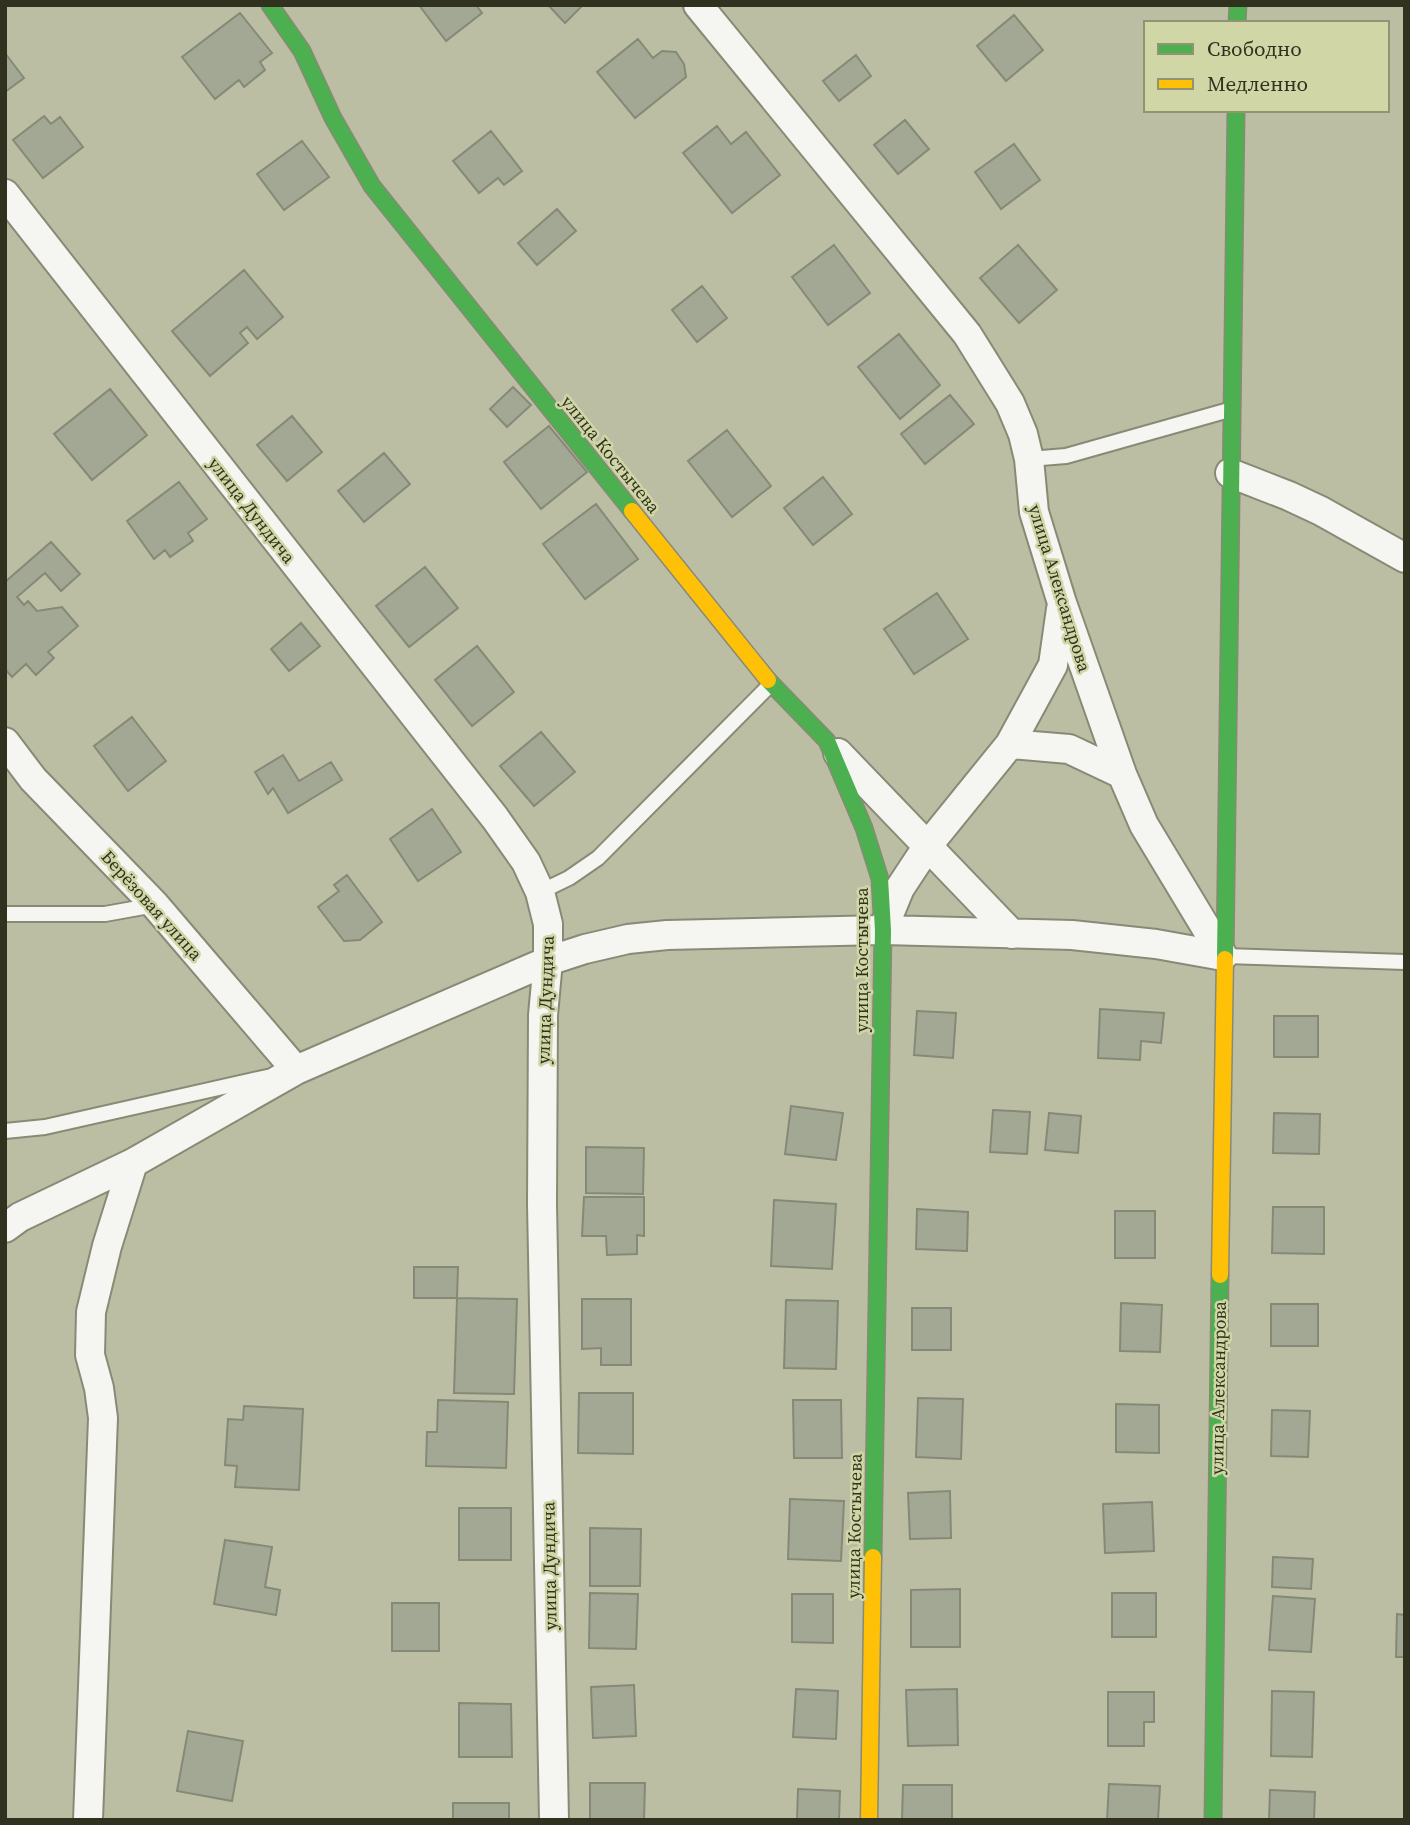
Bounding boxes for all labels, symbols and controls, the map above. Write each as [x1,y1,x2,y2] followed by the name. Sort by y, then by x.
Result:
[1144,21,1389,112] legend
[1207,34,1302,63] text: Свободно
[1207,69,1308,98] text: Медленно
[556,390,667,519] street label: улица Костычева
[203,452,302,569] street label: улица Дундича
[1023,501,1098,676] street label: улица Александрова
[96,844,209,966] street label: Берёзовая улица
[849,887,874,1033] street label: улица Костычева
[530,934,560,1065] street label: улица Дундича
[1204,1300,1232,1475] street label: улица Александрова
[840,1452,868,1599] street label: улица Костычева
[535,1501,563,1631] street label: улица Дундича

